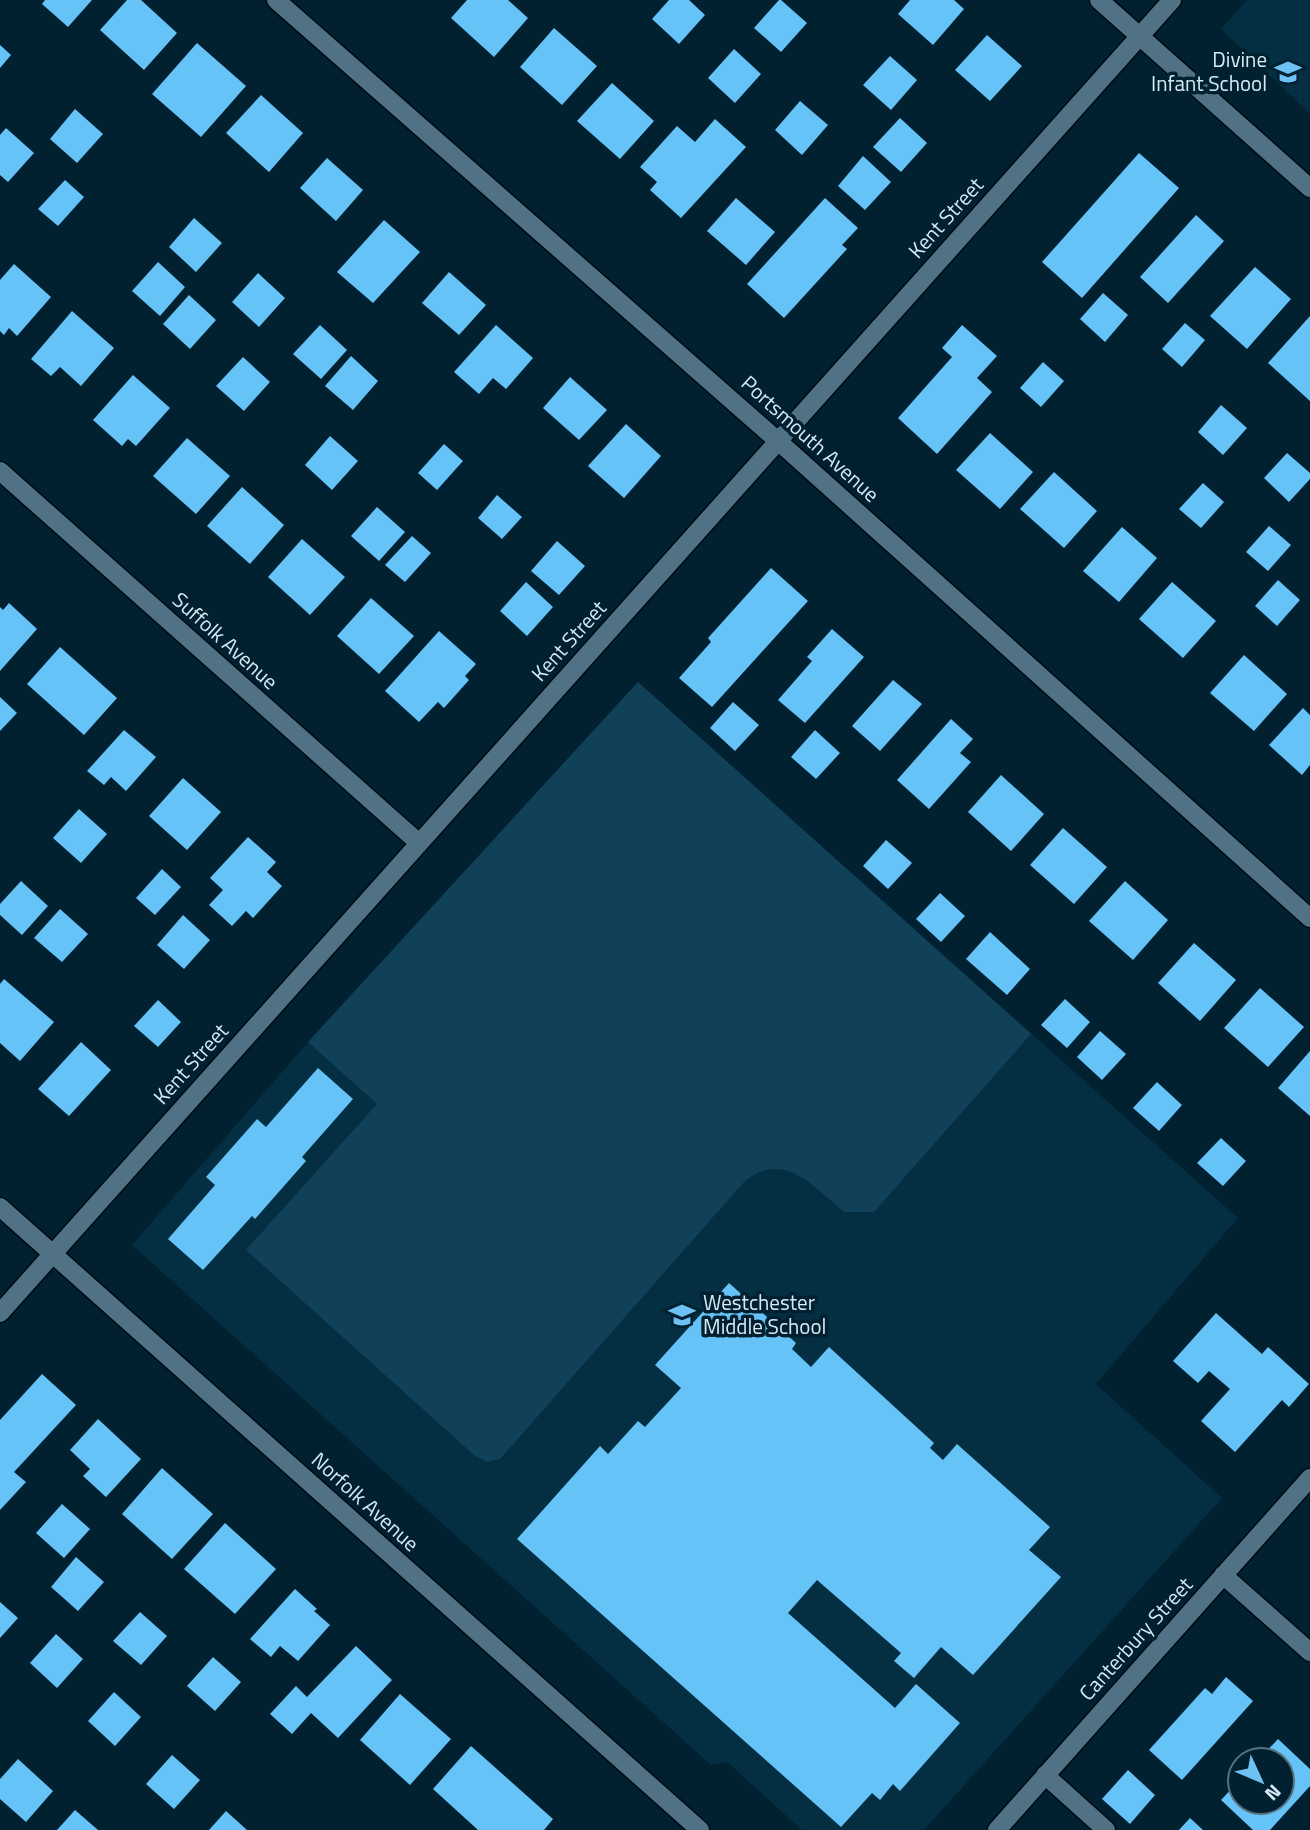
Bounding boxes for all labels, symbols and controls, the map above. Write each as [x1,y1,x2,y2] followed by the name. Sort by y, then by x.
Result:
[1151,43,1267,99] place label: Divine Infant School
[1273,57,1303,87] school or university icon: Divine Infant School
[900,169,991,265] street label: Kent Street
[734,367,887,509] street label: Portsmouth Avenue
[166,584,286,696] street label: Suffolk Avenue
[523,592,614,688] street label: Kent Street
[145,1015,236,1111] street label: Kent Street
[703,1286,826,1342] place label: Westchester Middle School
[667,1300,697,1330] school or university icon: Westchester Middle School
[305,1444,427,1558] street label: Norfolk Avenue
[1071,1569,1200,1707] street label: Canterbury Street
[1226,1746,1296,1816] north arrow
[1259,1778,1289,1808] text: N

